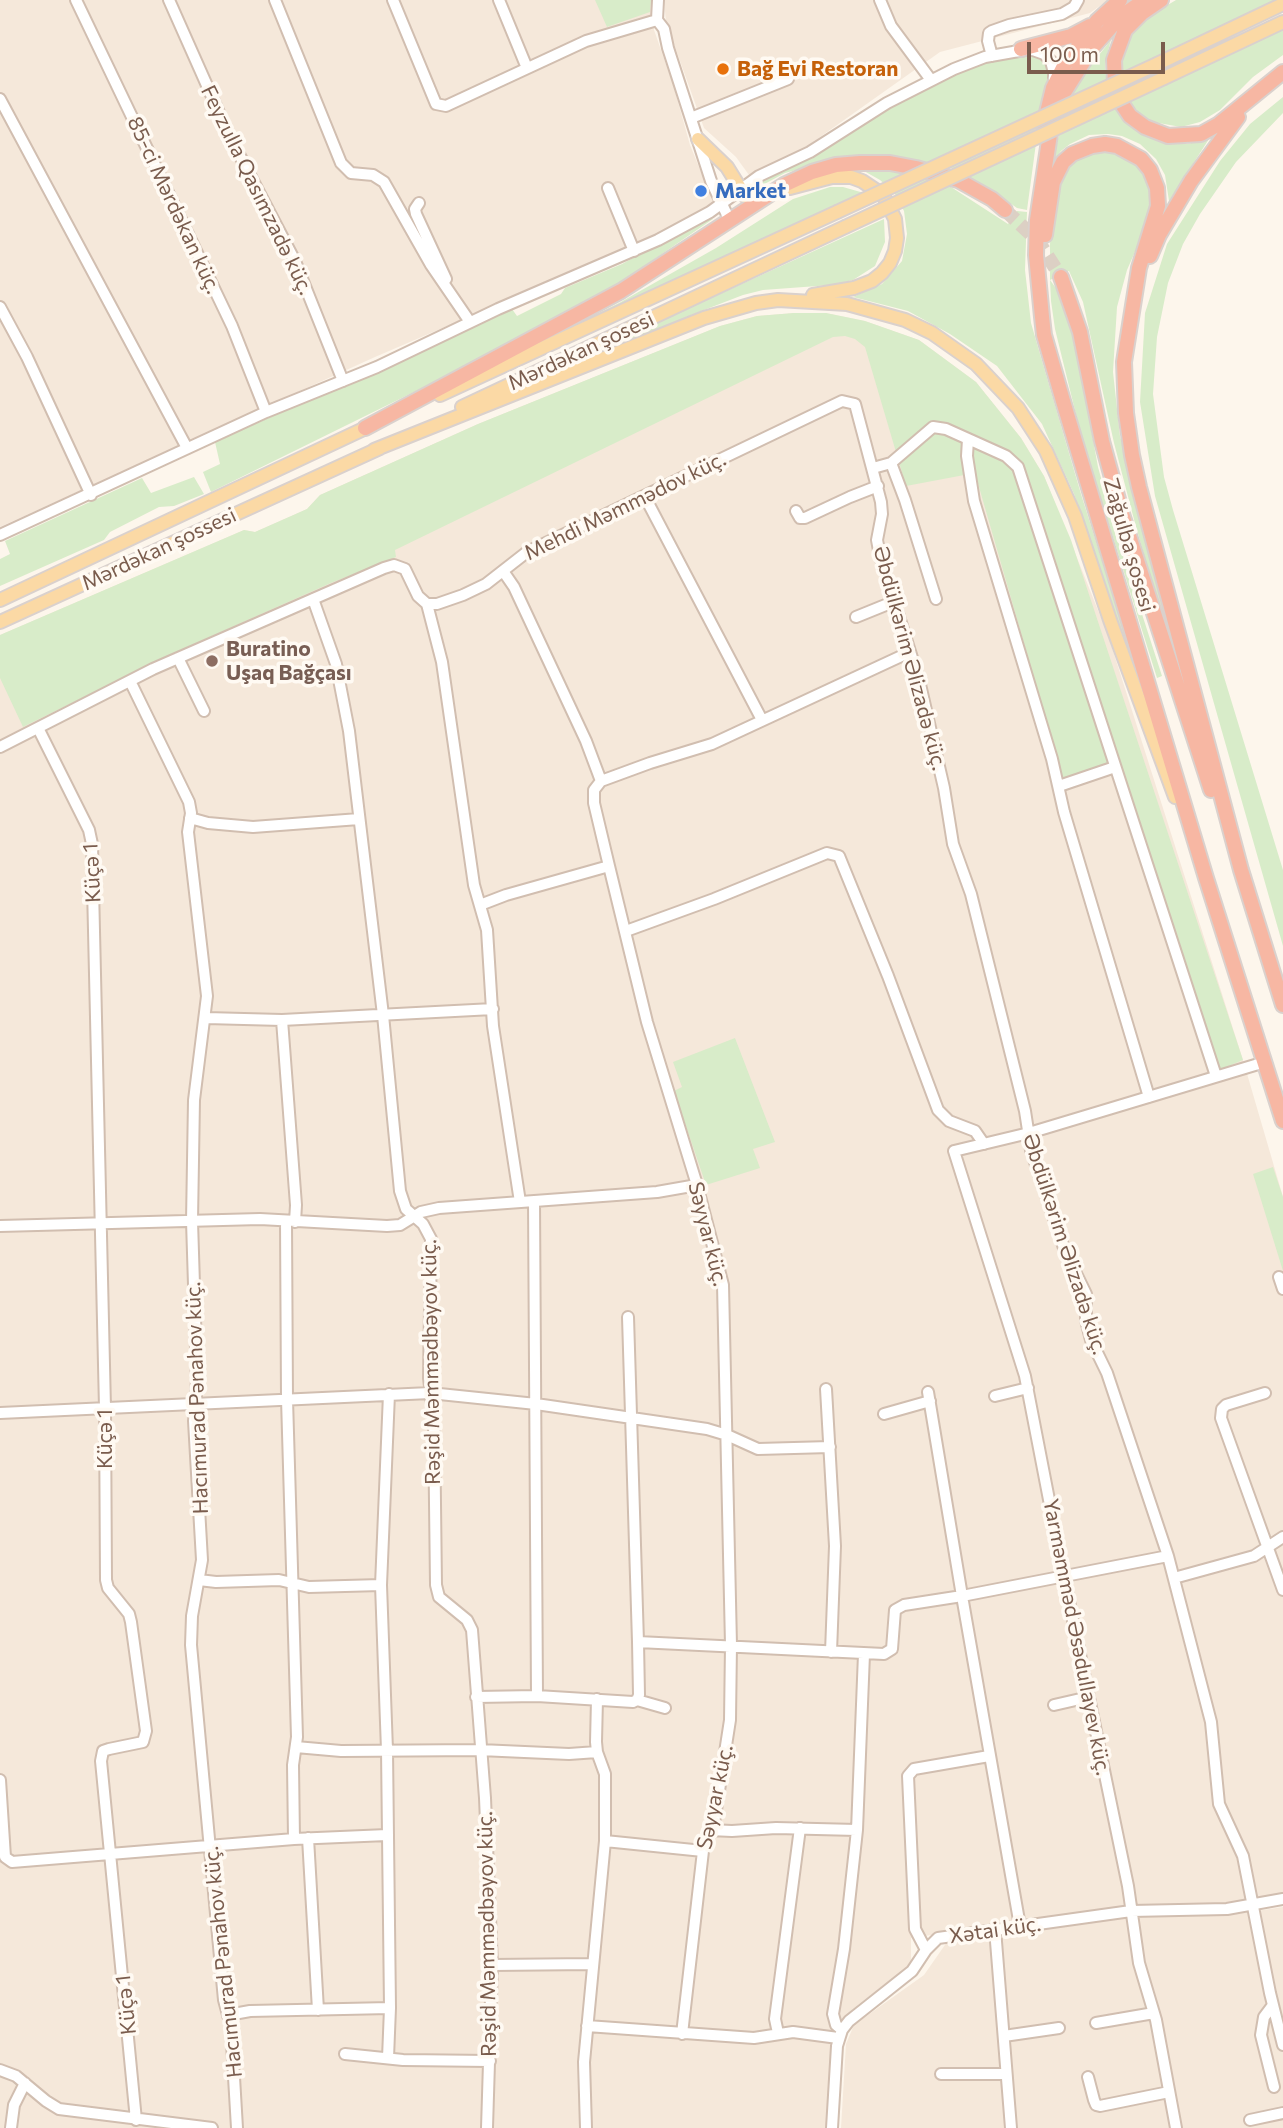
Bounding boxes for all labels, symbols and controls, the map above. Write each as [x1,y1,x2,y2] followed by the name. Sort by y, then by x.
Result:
[1031,28,1169,72] scale bar
[1040,41,1099,66] text: 100 m
[737,56,898,82] place label: Bağ Evi Restoran
[715,61,731,77] marker: Bağ Evi Restoran
[195,81,319,299] street label: Feyzulla Qasımzadə küç.
[122,112,226,298] street label: 85-ci Mərdəkan küç.
[715,178,786,204] place label: Market
[693,183,709,199] marker: Market
[504,306,658,396] street label: Mərdəkan şosesi
[520,446,730,566] street label: Mehdi Məmmədov küç.
[1098,475,1160,615] street label: Zağulba şosesi
[78,502,240,596] street label: Mərdəkan şossesi
[868,543,952,773] street label: Əbdülkərim Əlizadə küç.
[226,636,352,686] place label: Buratino Uşaq Bağçası
[204,653,220,669] marker: Buratino Uşaq Bağçası
[78,842,106,904] street label: Küçə 1
[1017,1130,1113,1358] street label: Əbdülkərim Əlizadə küç.
[683,1179,733,1289] street label: Səyyar küç.
[416,1239,446,1485] street label: Rəşid Məmmədbəyov küç.
[180,1281,214,1515] street label: Hacımurad Pənahov küç.
[92,1409,118,1469] street label: Küçə 1
[1038,1497,1116,1777] street label: Yarməmməd Əsədullayev küç.
[692,1742,738,1852] street label: Səyyar küç.
[472,1811,502,2057] street label: Rəşid Məmmədbəyov küç.
[198,1845,248,2079] street label: Hacımurad Pənahov küç.
[947,1911,1043,1949] street label: Xətai küç.
[110,1974,142,2036] street label: Küçə 1

